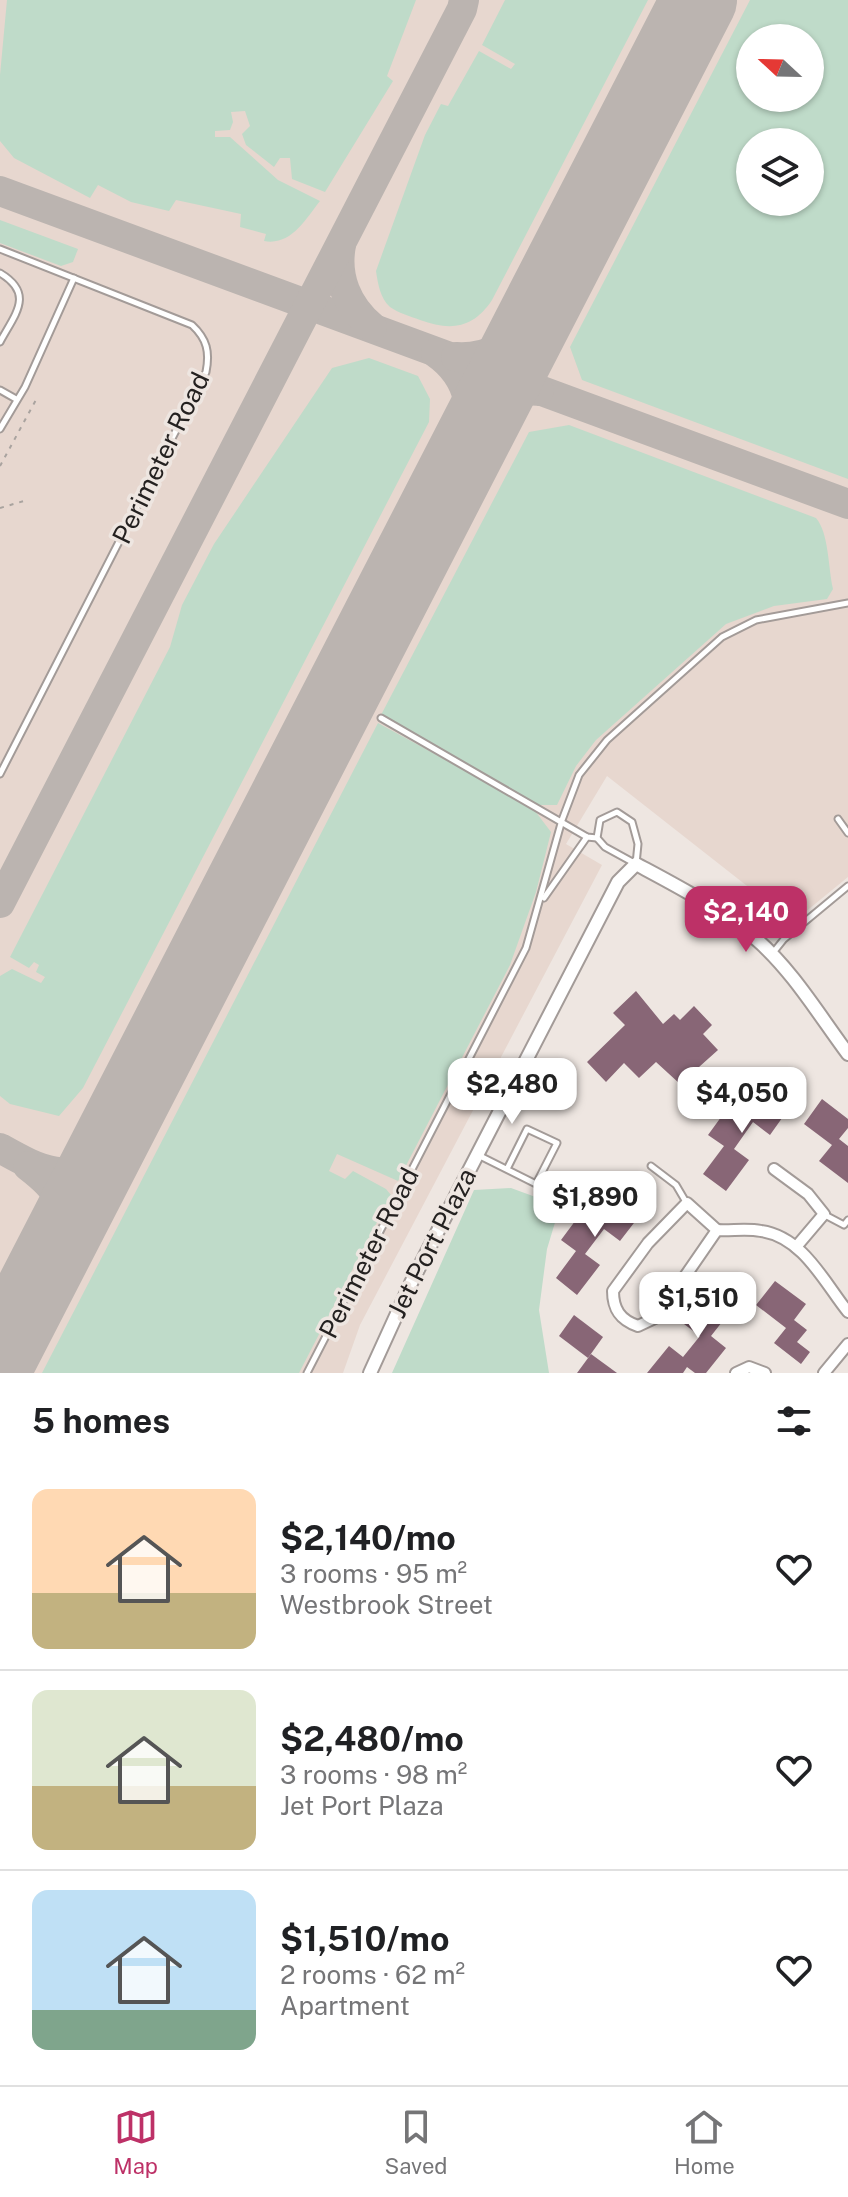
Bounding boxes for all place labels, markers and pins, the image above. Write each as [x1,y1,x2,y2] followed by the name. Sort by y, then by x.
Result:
[681,886,811,954] pin: $2,140
[447,1058,577,1126] pin: $2,480
[677,1067,807,1135] pin: $4,050
[530,1171,660,1239] pin: $1,890
[633,1272,763,1340] pin: $1,510

